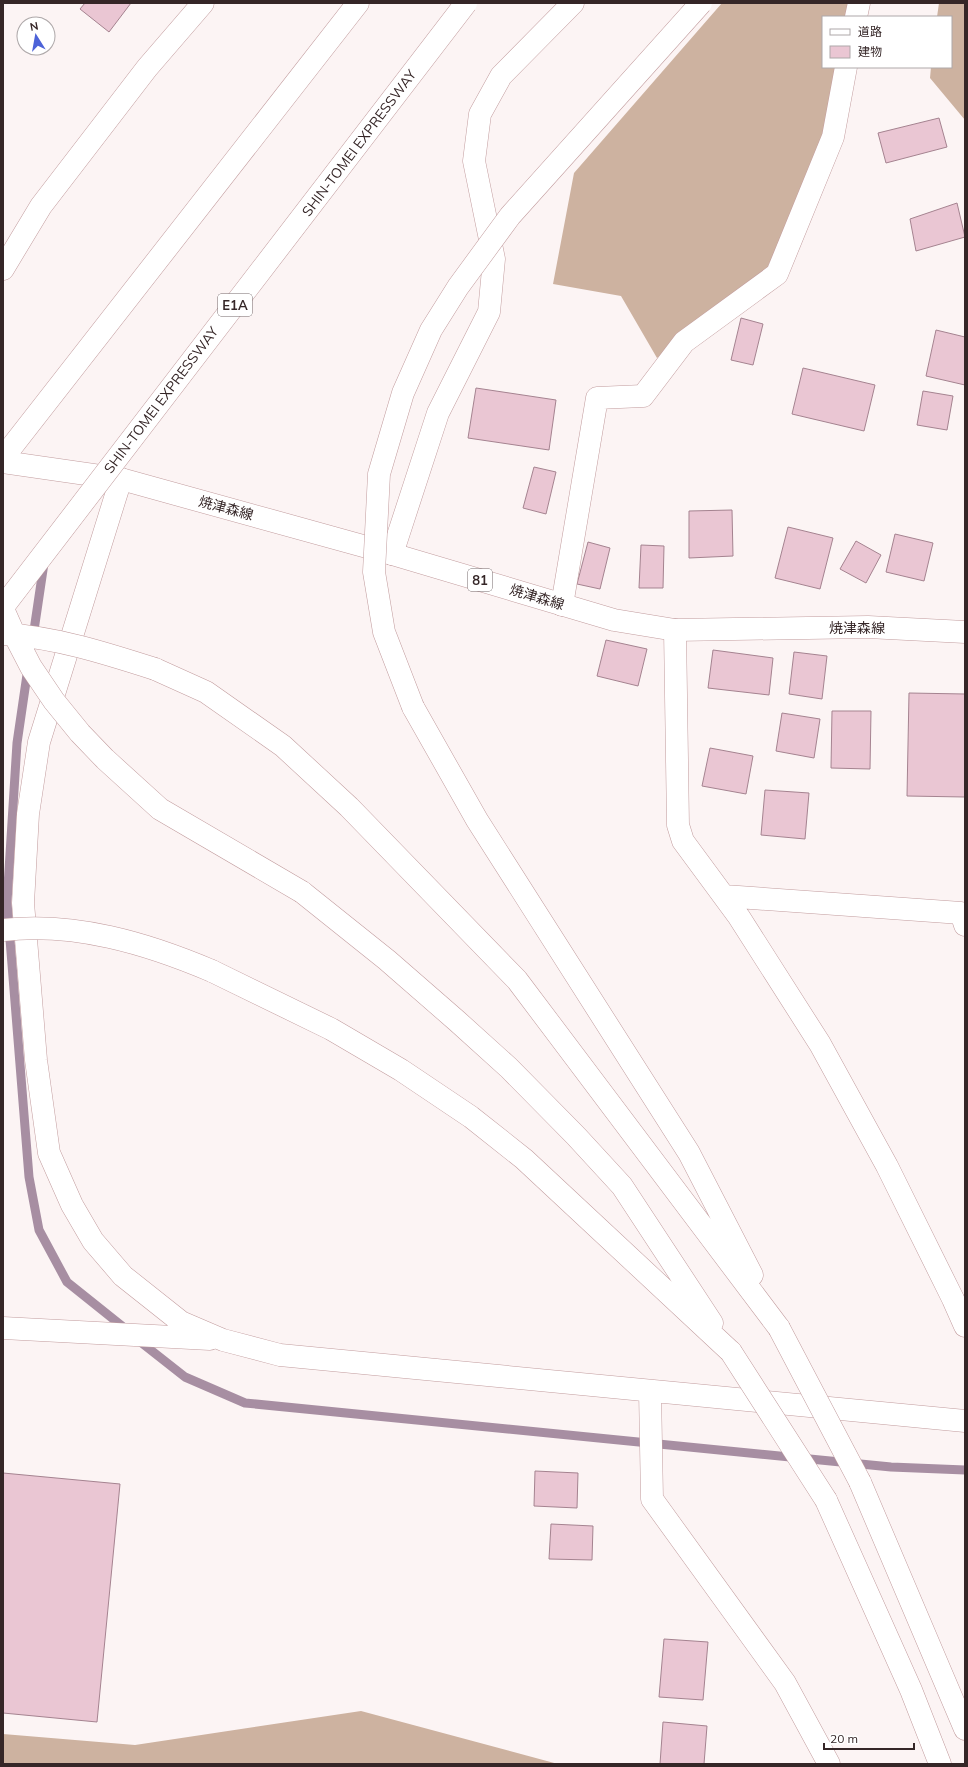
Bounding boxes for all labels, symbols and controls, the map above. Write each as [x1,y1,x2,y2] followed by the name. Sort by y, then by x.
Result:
[16,16,56,56] north arrow
[822,16,952,68] legend
[29,19,40,34] text: N
[858,24,882,39] text: 道路
[858,44,882,59] text: 建物
[298,66,420,220] street label: SHIN-TOMEI EXPRESSWAY
[218,294,252,316] road number: E1A
[100,323,222,477] street label: SHIN-TOMEI EXPRESSWAY
[197,492,255,524] street label: 焼津森線
[468,569,492,591] road number: 81
[508,580,566,614] street label: 焼津森線
[829,619,885,637] street label: 焼津森線
[824,1725,914,1751] scale bar
[830,1731,858,1746] text: 20 m

